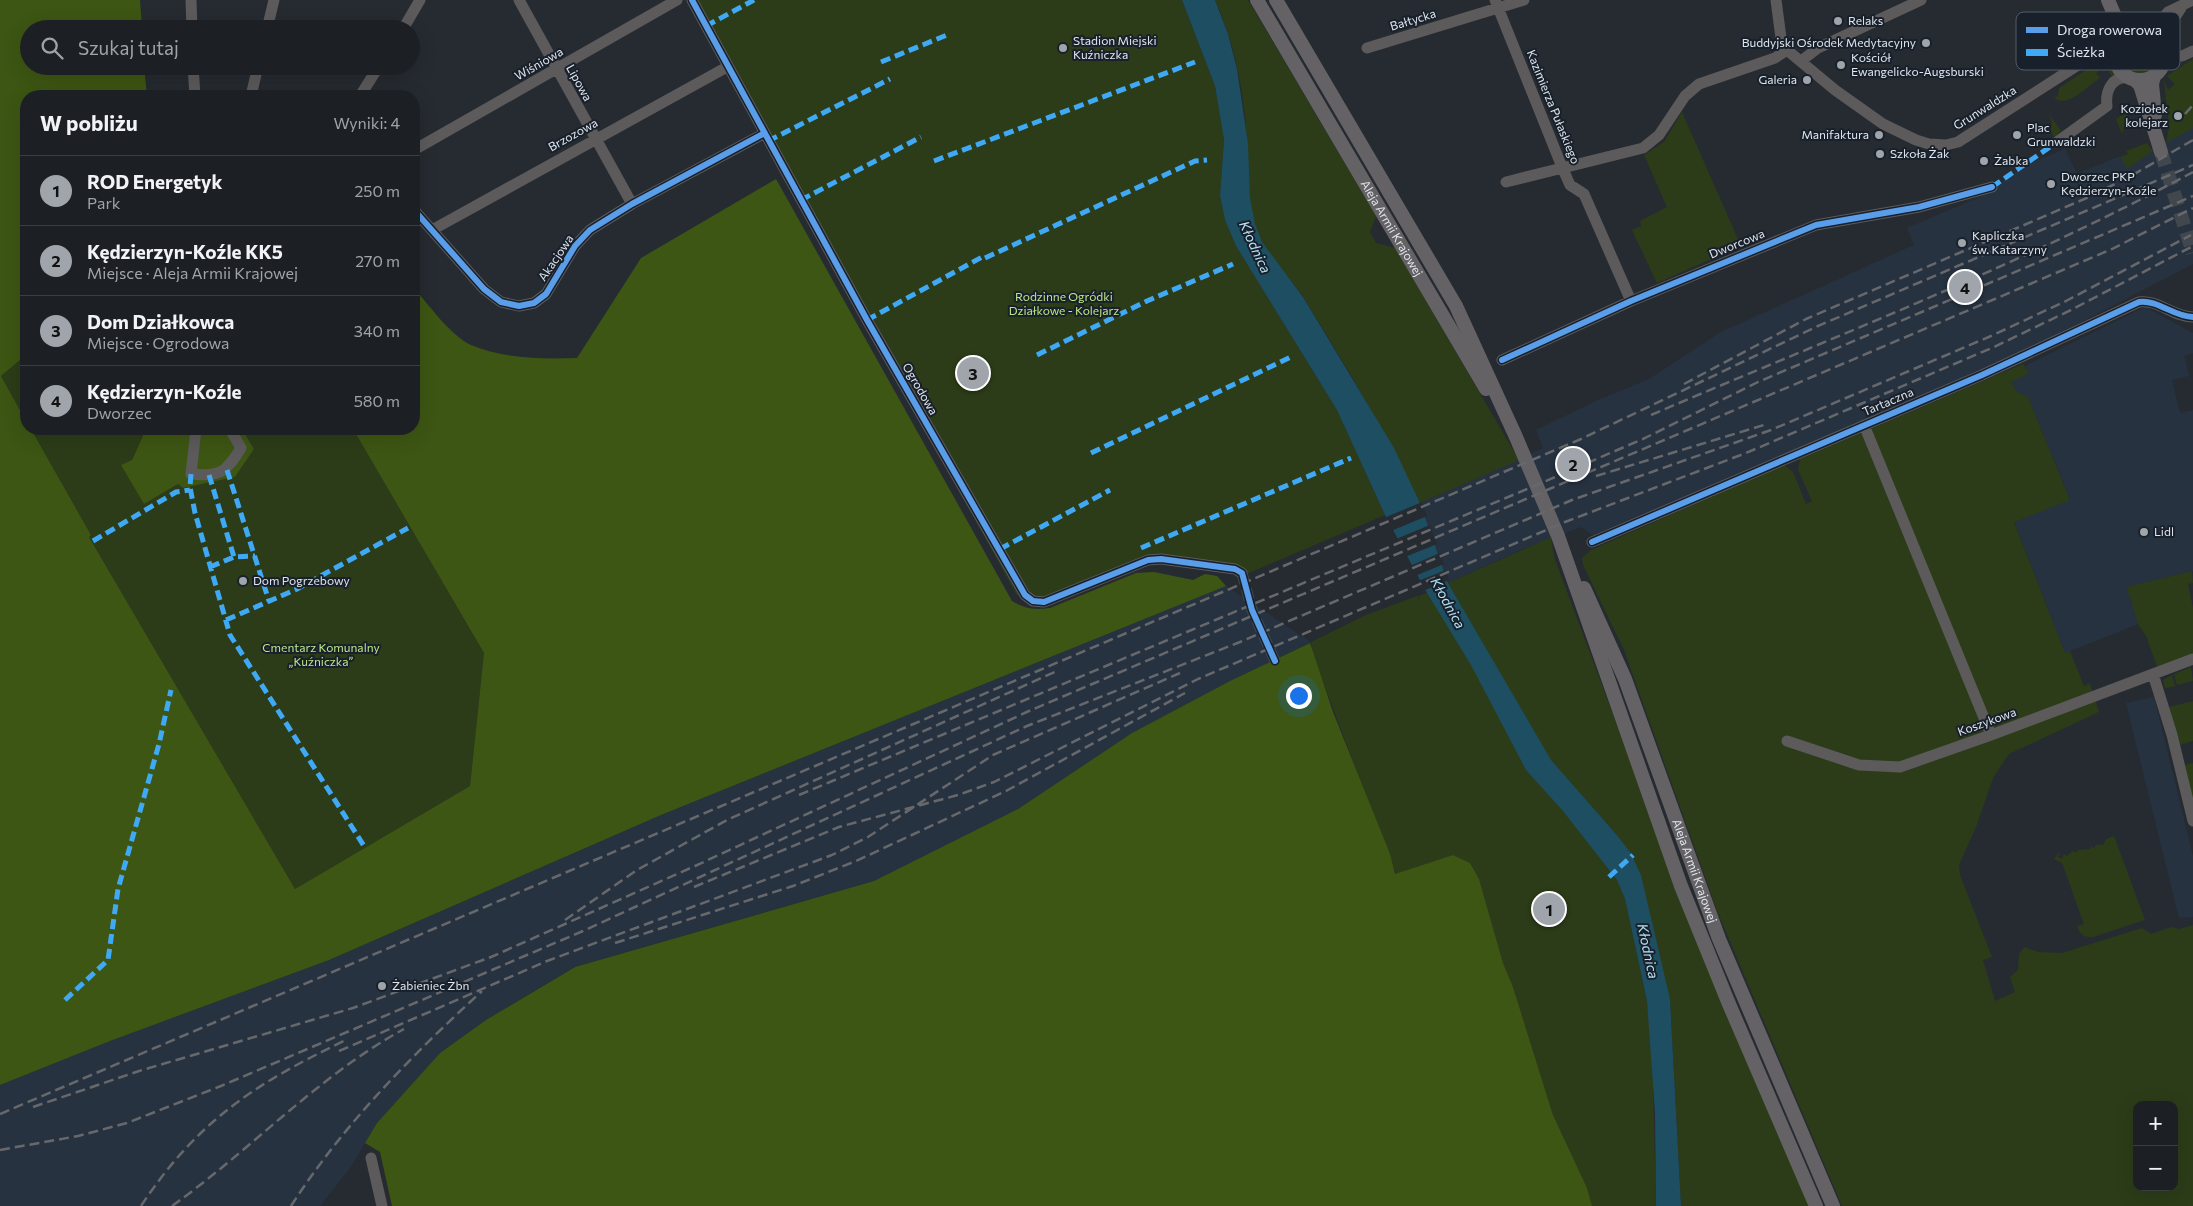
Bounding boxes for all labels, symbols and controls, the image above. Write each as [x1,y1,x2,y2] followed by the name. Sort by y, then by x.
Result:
[1388,5,1437,33] street label: Bałtycka
[2016,12,2180,70] legend
[1848,13,1883,27] place label: Relaks
[1832,15,1844,27] marker: Relaks
[20,20,420,75] search box
[2057,21,2162,38] text: Droga rowerowa
[1073,33,1157,61] place label: Stadion Miejski Kuźniczka
[38,34,66,62] icon: search
[1742,35,1916,49] place label: Buddyjski Ośrodek Medytacyjny
[78,36,179,59] text: Szukaj tutaj
[1920,37,1932,49] marker: Buddyjski Ośrodek Medytacyjny
[1057,42,1069,54] marker: Stadion Miejski Kuźniczka
[2057,43,2105,60] text: Ścieżka
[512,44,565,83] street label: Wiśniowa
[1525,48,1583,166] street label: Kazimierza Pułaskiego
[1851,50,1984,78] place label: Kościół Ewangelicko-Augsburski
[1835,59,1847,71] marker: Kościół Ewangelicko-Augsburski
[564,62,596,103] street label: Lipowa
[1758,72,1797,86] place label: Galeria
[1801,74,1813,86] marker: Galeria
[1950,82,2019,132] street label: Grunwaldzka
[2121,101,2168,129] place label: Koziołek kolejarz
[40,110,138,135] text: W pobliżu
[2172,110,2184,122] marker: Koziołek kolejarz
[333,113,400,132] text: Wyniki: 4
[545,115,600,153] street label: Brzozowa
[2027,120,2095,148] place label: Plac Grunwaldzki
[1801,127,1869,141] place label: Manifaktura
[1873,129,1885,141] marker: Manifaktura
[2011,129,2023,141] marker: Plac Grunwaldzki
[1890,146,1950,160] place label: Szkoła Żak
[1874,148,1886,160] marker: Szkoła Żak
[1994,153,2028,167] place label: Żabka
[1978,155,1990,167] marker: Żabka
[2061,169,2156,197] place label: Dworzec PKP Kędzierzyn-Koźle
[87,170,222,193] text: ROD Energetyk
[1359,177,1426,278] street label: Aleja Armii Krajowej
[2045,178,2057,190] marker: Dworzec PKP Kędzierzyn-Koźle
[52,181,60,200] text: 1
[354,181,400,200] text: 250 m
[87,193,120,212] text: Park
[1236,218,1275,276] water label: Kłodnica
[1707,226,1766,261] street label: Dworcowa
[1972,228,2047,256] place label: Kapliczka św. Katarzyny
[535,232,576,283] street label: Akacjowa
[1956,237,1968,249] marker: Kapliczka św. Katarzyny
[87,240,283,263] text: Kędzierzyn-Koźle KK5
[51,251,61,270] text: 2
[355,251,400,270] text: 270 m
[87,263,298,282] text: Miejsce · Aleja Armii Krajowej
[1949,268,1981,306] pin: 4
[1009,289,1119,317] park label: Rodzinne Ogródki Działkowe - Kolejarz
[87,310,234,333] text: Dom Działkowca
[51,321,61,340] text: 3
[354,321,400,340] text: 340 m
[87,333,229,352] text: Miejsce · Ogrodowa
[957,354,989,392] pin: 3
[900,360,941,417] street label: Ogrodowa
[87,380,242,403] text: Kędzierzyn-Koźle
[1860,384,1915,418] street label: Tartaczna
[51,391,61,410] text: 4
[354,391,400,410] text: 580 m
[87,403,152,422] text: Dworzec
[1557,445,1589,483] pin: 2
[2154,524,2174,538] place label: Lidl
[2138,526,2150,538] marker: Lidl
[253,573,350,587] place label: Dom Pogrzebowy
[1427,574,1469,631] water label: Kłodnica
[237,575,249,587] marker: Dom Pogrzebowy
[262,640,380,668] park label: Cmentarz Komunalny „Kuźniczka”
[1286,683,1312,709] your location
[1955,704,2018,738] street label: Koszykowa
[1670,817,1721,924] street label: Aleja Armii Krajowej
[1533,890,1565,928] pin: 1
[1634,922,1663,980] water label: Kłodnica
[392,978,469,992] place label: Żabieniec Żbn
[376,980,388,992] marker: Żabieniec Żbn
[2133,1101,2178,1191] map controls
[2133,1101,2178,1146] button: +
[2133,1146,2178,1191] button: −

